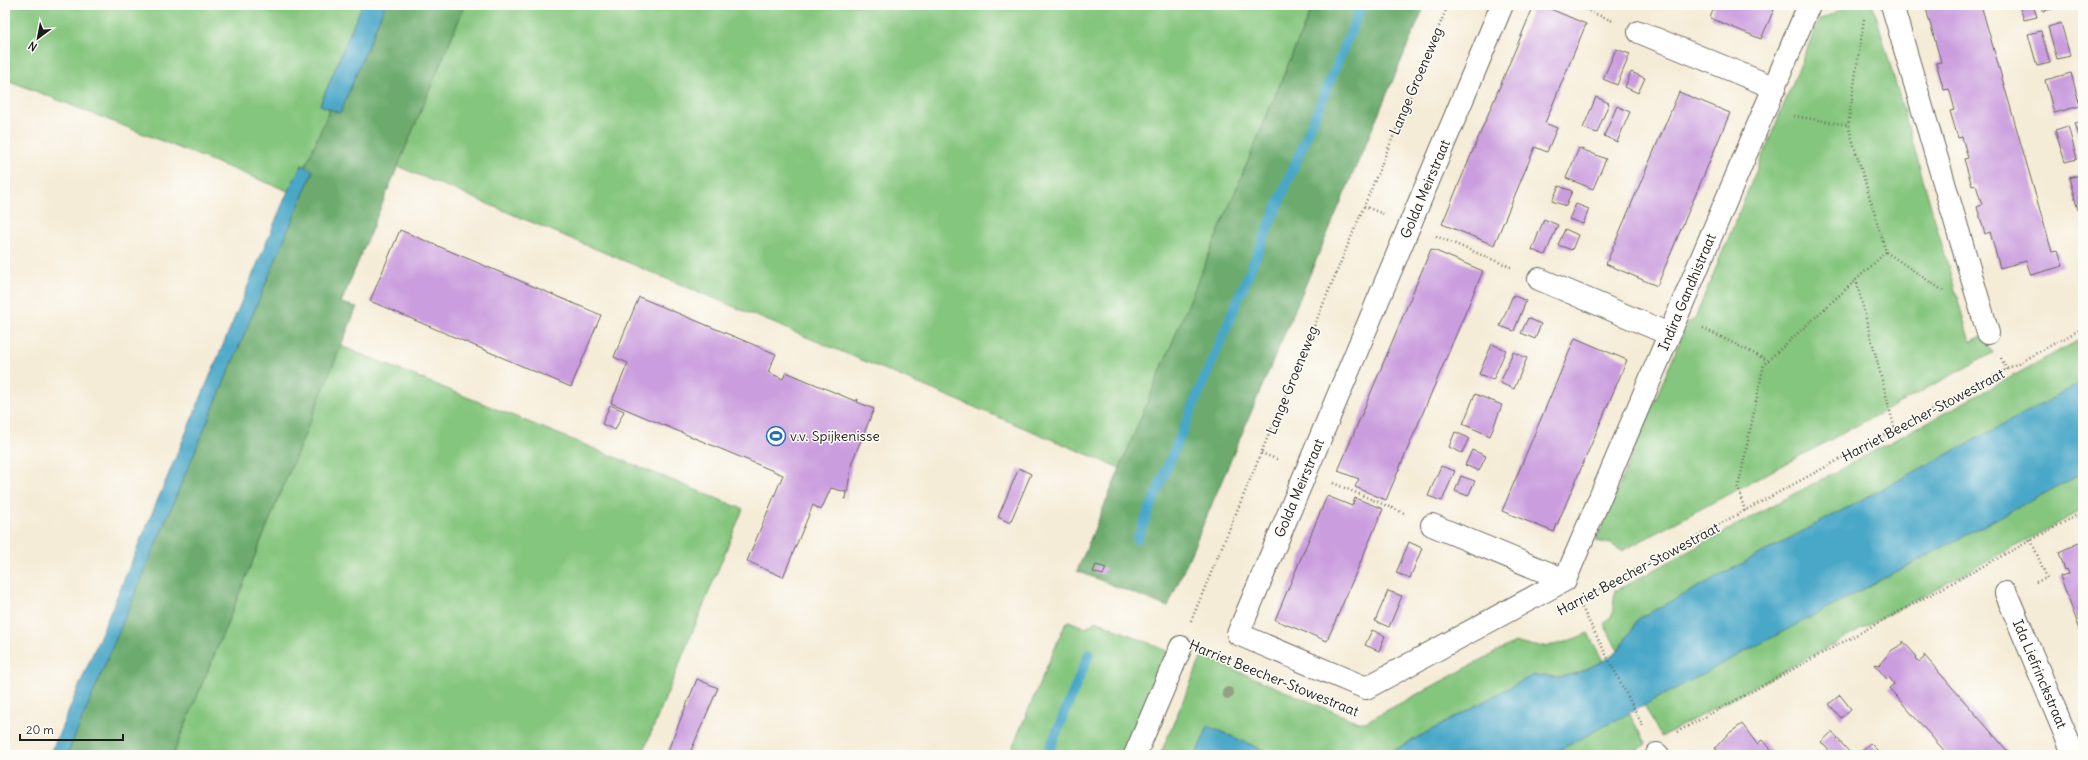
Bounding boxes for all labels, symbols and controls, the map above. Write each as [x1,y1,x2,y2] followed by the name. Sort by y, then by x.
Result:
[18,18,58,58] north arrow
[1385,24,1447,138] street label: Lange Groeneweg
[26,39,40,54] text: N
[1396,137,1454,241] street label: Golda Meirstraat
[1654,231,1720,353] street label: Indira Gandhistraat
[1262,323,1322,437] street label: Lange Groeneweg
[1839,364,2008,466] street label: Harriet Beecher-Stowestraat
[765,425,787,447] sports icon: v.v. Spijkenisse
[790,427,880,445] place label: v.v. Spijkenisse
[1270,436,1328,540] street label: Golda Meirstraat
[1554,518,1723,620] street label: Harriet Beecher-Stowestraat
[2009,617,2071,732] street label: Ida Liefrinckstraat
[1186,636,1362,720] street label: Harriet Beecher-Stowestraat
[20,716,123,742] scale bar
[26,722,54,737] text: 20 m

